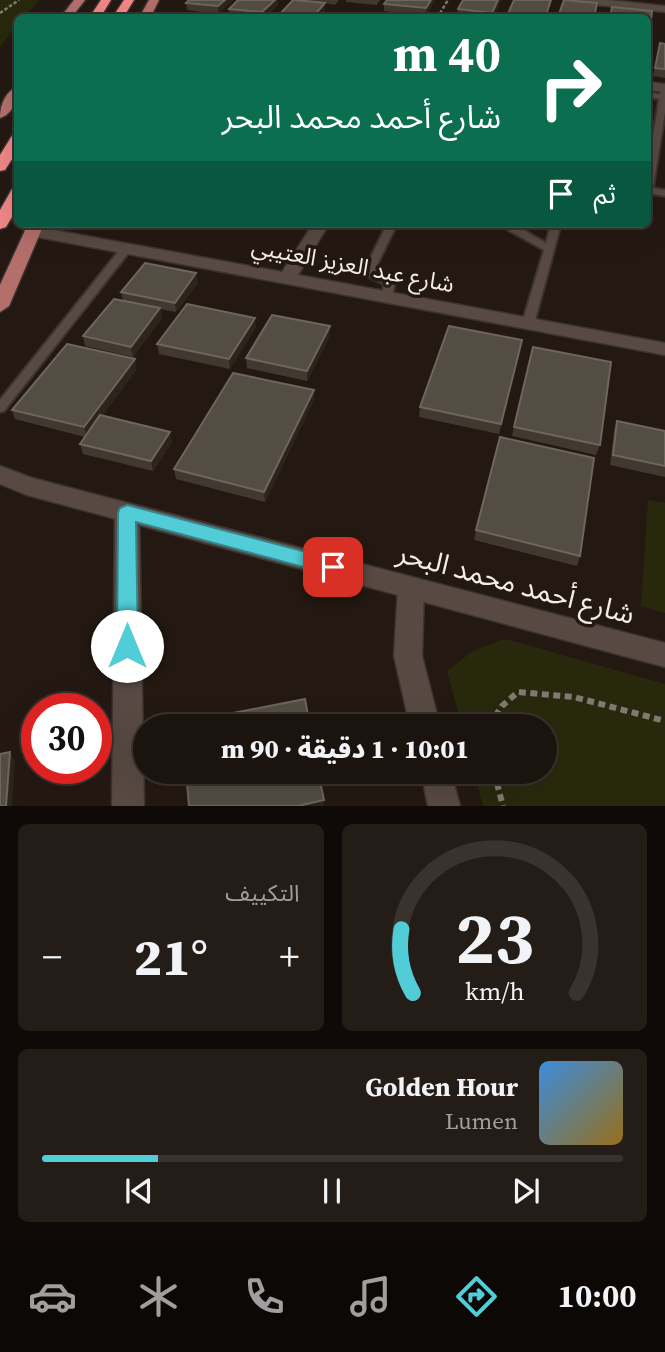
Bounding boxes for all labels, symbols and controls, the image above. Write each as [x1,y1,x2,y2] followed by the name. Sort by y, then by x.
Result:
[393,20,501,87] text: 40 m
[525,42,616,133] icon: right
[222,95,501,139] text: شارع أحمد محمد البحر
[542,175,580,213] icon: arrive
[594,176,616,212] text: ثم
[249,230,457,302] street label: شارع عبد العزيز العتيبي
[392,533,639,635] street label: شارع أحمد محمد البحر
[303,537,363,597] pin
[314,548,352,586] icon: arrive
[90,609,164,683] position arrow
[21,693,112,784] speed limit sign: 30
[221,731,469,767] text: 10:01 · 1 دقيقة · 90 m
[225,877,300,909] text: التكييف
[455,889,534,988] text: 23
[134,921,208,992] text: 21°
[42,931,62,983] text: −
[279,931,300,983] text: +
[464,974,524,1008] text: km/h
[365,1069,518,1105] text: Golden Hour
[445,1105,518,1137] text: Lumen
[120,1172,158,1210] icon: previous
[313,1172,351,1210] icon: pause
[507,1172,545,1210] icon: next
[28,1272,77,1321] icon: car
[134,1272,183,1321] icon: climate
[240,1272,289,1321] icon: phone
[346,1272,395,1321] icon: music
[452,1272,501,1321] icon: directions
[558,1274,637,1318] text: 10:00

